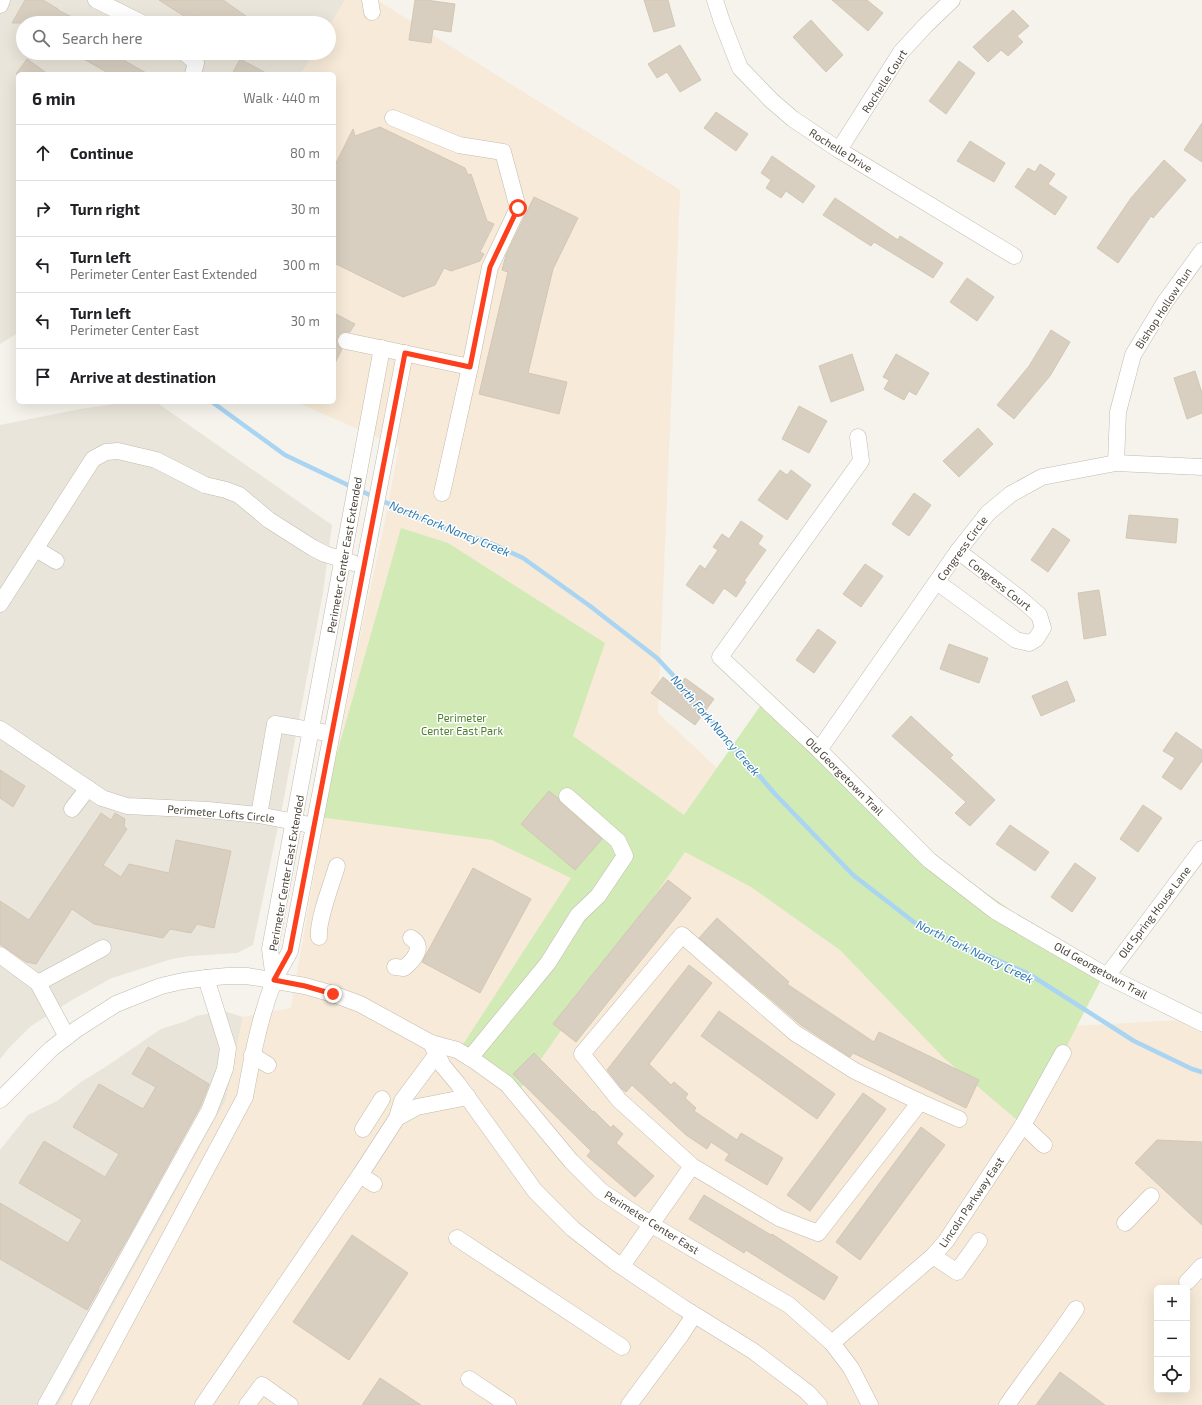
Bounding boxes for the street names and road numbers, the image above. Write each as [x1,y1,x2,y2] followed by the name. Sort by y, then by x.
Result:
[859,47,909,115] street label: Rochelle Court
[807,125,875,175] street label: Rochelle Drive
[1132,265,1194,351] street label: Bishop Hollow Run
[324,476,364,634] street label: Perimeter Center East Extended
[934,513,990,583] street label: Congress Circle
[966,555,1034,613] street label: Congress Court
[803,734,887,818] street label: Old Georgetown Trail
[266,794,306,952] street label: Perimeter Center East Extended
[167,802,275,824] street label: Perimeter Lofts Circle
[1115,863,1193,961] street label: Old Spring House Lane
[1052,939,1151,1001] street label: Old Georgetown Trail
[936,1154,1006,1250] street label: Lincoln Parkway East
[602,1188,702,1256] street label: Perimeter Center East

